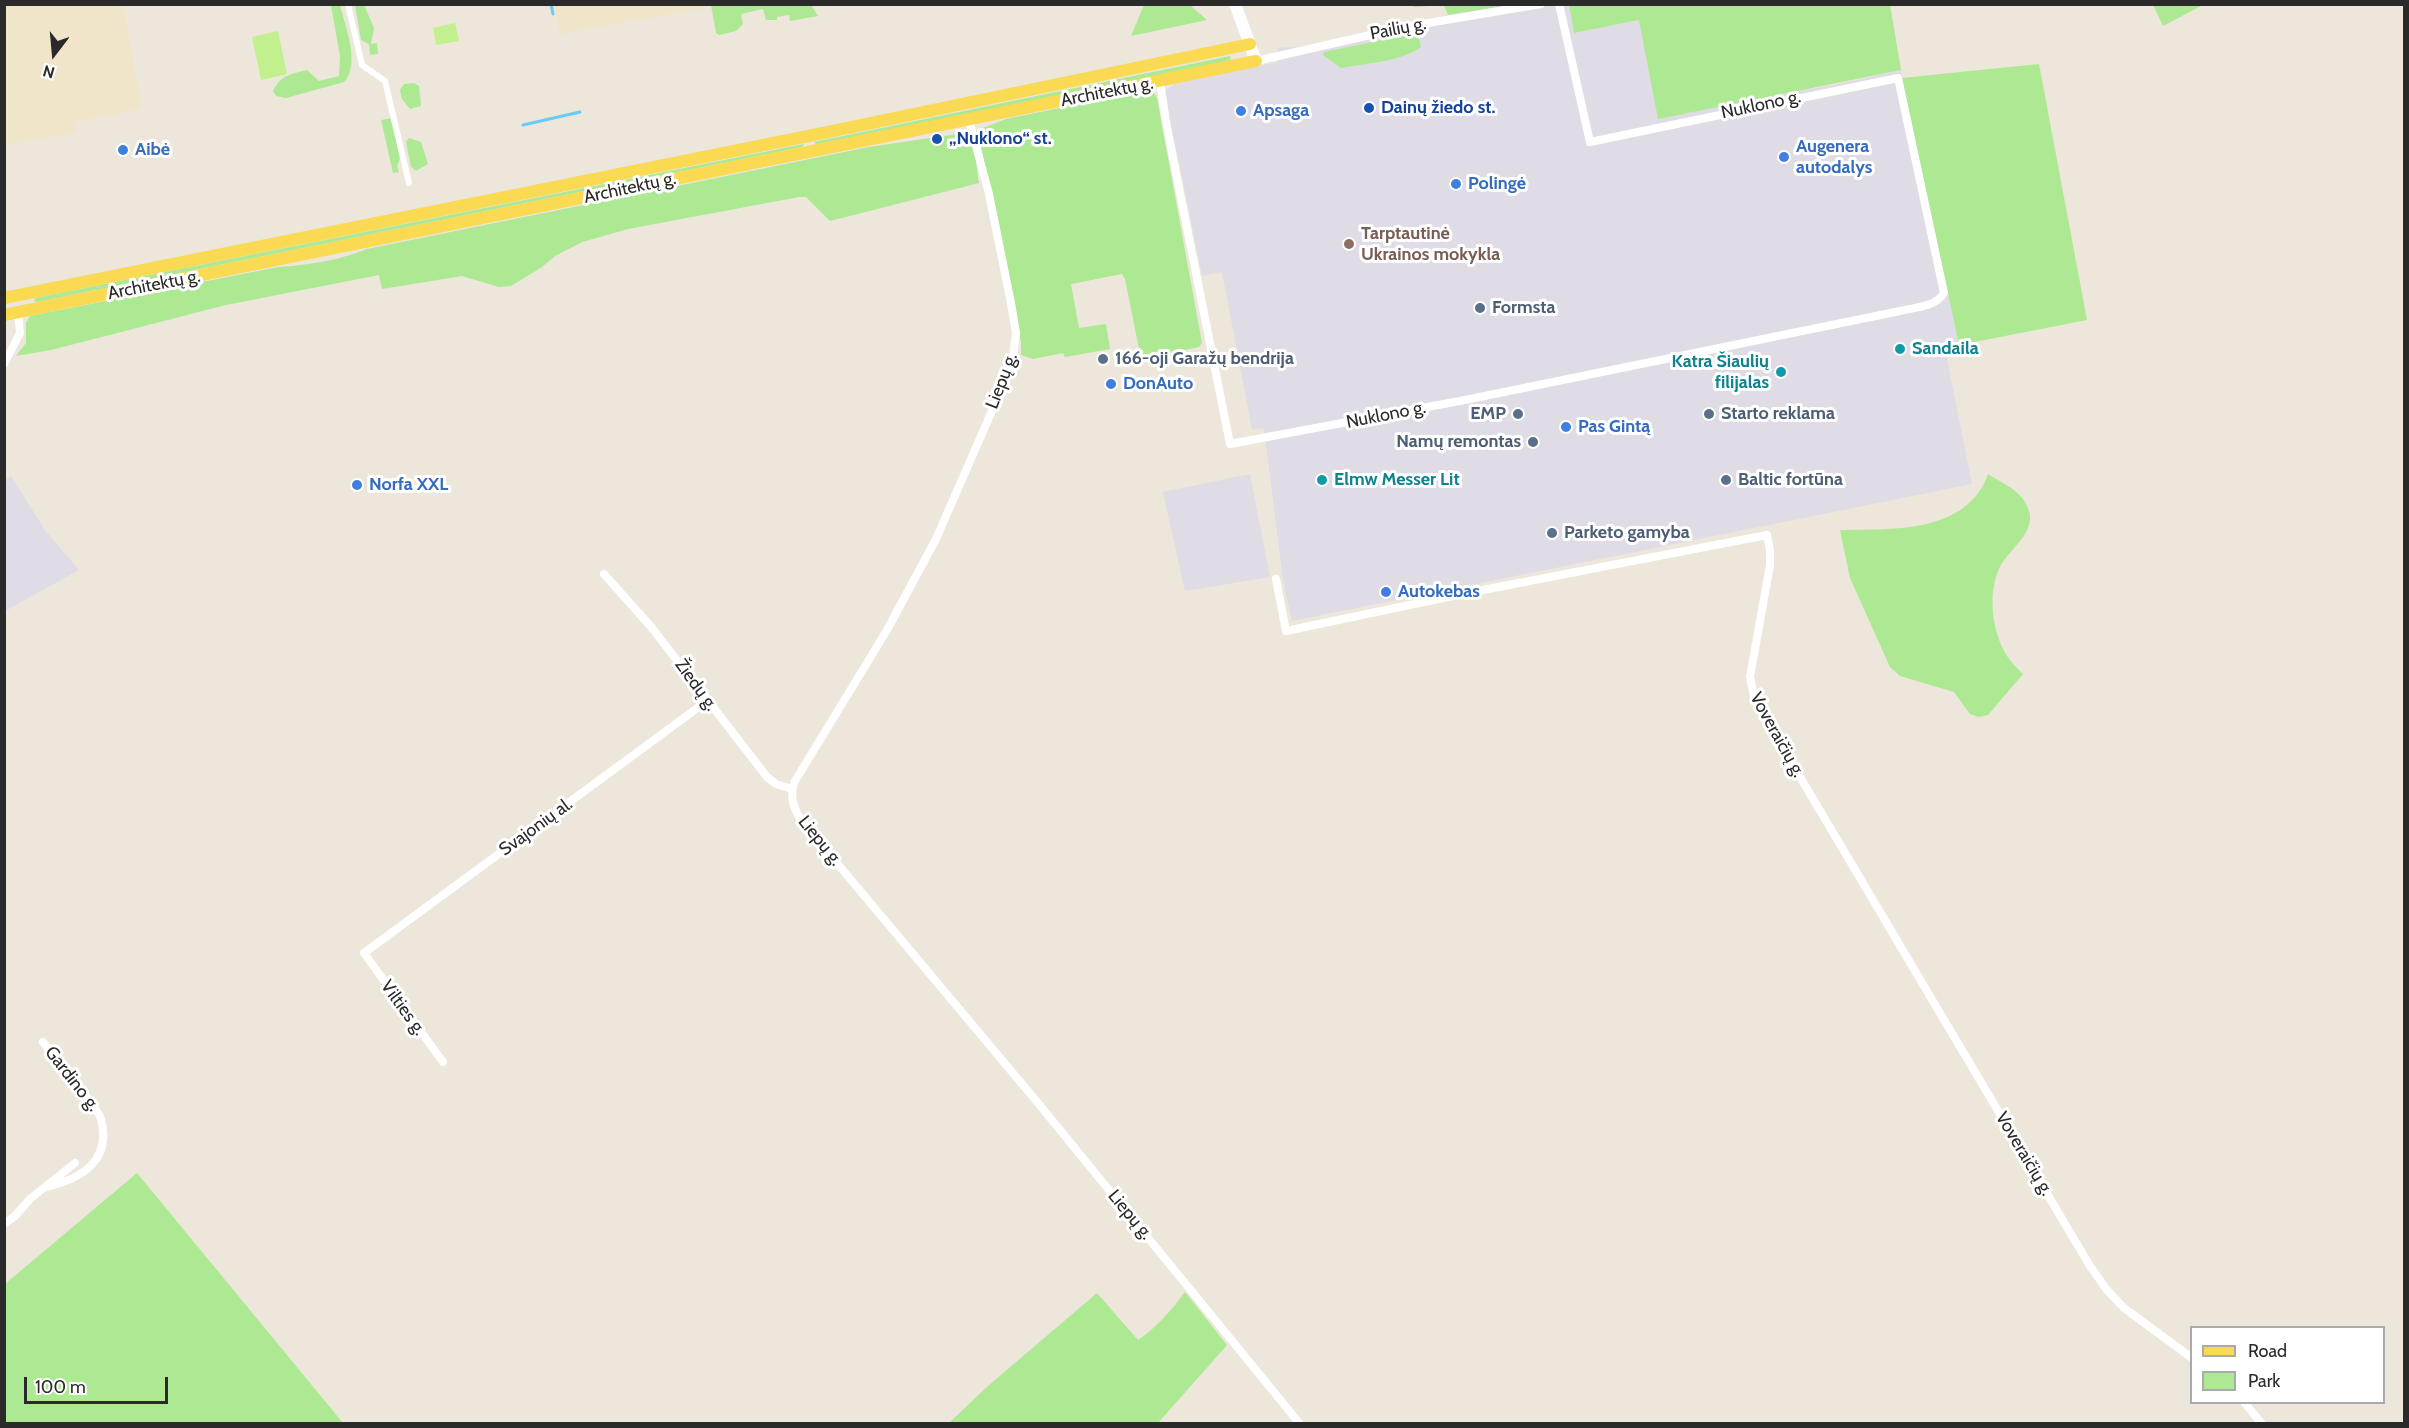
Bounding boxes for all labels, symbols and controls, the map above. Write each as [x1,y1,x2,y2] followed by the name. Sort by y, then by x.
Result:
[1368,13,1428,45] street label: Pailių g.
[24,24,84,84] north arrow
[41,61,57,82] text: N
[1059,72,1155,112] street label: Architektų g.
[1719,86,1803,124] street label: Nuklono g.
[1381,97,1495,119] place label: Dainų žiedo st.
[1253,100,1309,122] place label: Apsaga
[1362,101,1376,115] marker: Dainų žiedo st.
[1234,104,1248,118] marker: Apsaga
[949,128,1052,150] place label: „Nuklono“ st.
[930,132,944,146] marker: „Nuklono“ st.
[1796,136,1872,178] place label: Augenera autodalys
[135,139,170,161] place label: Aibė
[116,143,130,157] marker: Aibė
[1777,150,1791,164] marker: Augenera autodalys
[582,168,678,208] street label: Architektų g.
[1468,173,1526,195] place label: Polingė
[1449,177,1463,191] marker: Polingė
[1361,223,1500,266] place label: Tarptautinė Ukrainos mokykla
[1342,237,1356,251] marker: Tarptautinė Ukrainos mokykla
[106,265,202,305] street label: Architektų g.
[1492,297,1555,319] place label: Formsta
[1473,301,1487,315] marker: Formsta
[1912,338,1979,360] place label: Sandaila
[1893,342,1907,356] marker: Sandaila
[1115,348,1294,370] place label: 166-oji Garažų bendrija
[981,350,1023,412] street label: Liepų g.
[1671,351,1769,394] place label: Katra Šiaulių filijalas
[1096,352,1110,366] marker: 166-oji Garažų bendrija
[1774,365,1788,379] marker: Katra Šiaulių filijalas
[1123,373,1193,395] place label: DonAuto
[1104,377,1118,391] marker: DonAuto
[1344,397,1428,433] street label: Nuklono g.
[1470,403,1506,425] place label: EMP
[1721,403,1835,425] place label: Starto reklama
[1511,407,1525,421] marker: EMP
[1702,407,1716,421] marker: Starto reklama
[1578,416,1650,438] place label: Pas Gintą
[1559,420,1573,434] marker: Pas Gintą
[1396,431,1521,453] place label: Namų remontas
[1526,435,1540,449] marker: Namų remontas
[1334,469,1460,491] place label: Elmw Messer Lit
[1738,469,1843,491] place label: Baltic fortūna
[1315,473,1329,487] marker: Elmw Messer Lit
[1719,473,1733,487] marker: Baltic fortūna
[369,474,448,496] place label: Norfa XXL
[350,478,364,492] marker: Norfa XXL
[1564,522,1690,544] place label: Parketo gamyba
[1545,526,1559,540] marker: Parketo gamyba
[1398,581,1480,603] place label: Autokebas
[1379,585,1393,599] marker: Autokebas
[670,655,722,715] street label: Žiedų g.
[1745,689,1809,781] street label: Voveraičių g.
[495,793,577,861] street label: Svajonių al.
[793,812,847,870] street label: Liepų g.
[376,976,430,1040] street label: Vilties g.
[40,1042,104,1116] street label: Gardino g.
[1991,1108,2057,1200] street label: Voveraičių g.
[1103,1186,1157,1244] street label: Liepų g.
[2190,1326,2385,1404] legend
[2248,1340,2287,1362] text: Road
[27,1365,171,1403] scale bar
[2248,1370,2280,1392] text: Park
[35,1376,86,1398] text: 100 m

